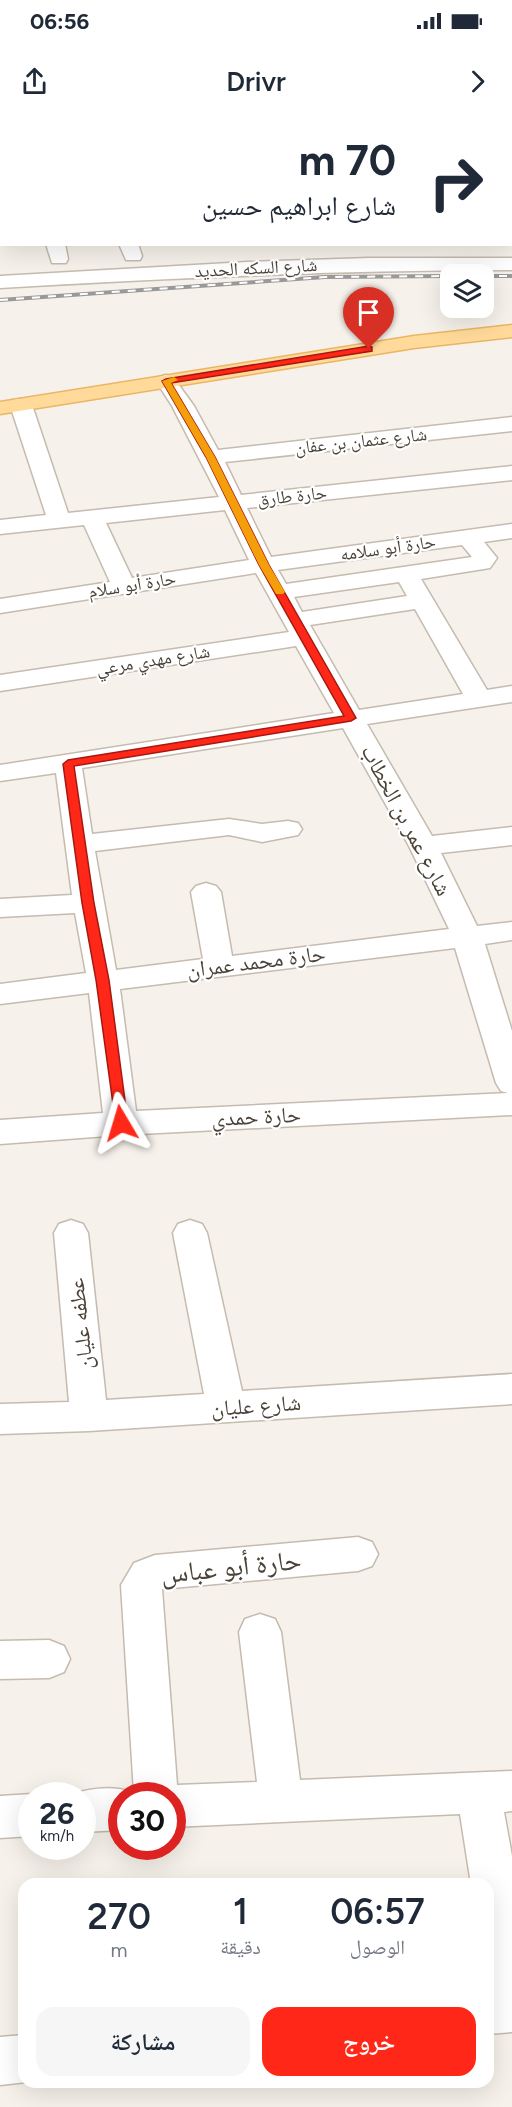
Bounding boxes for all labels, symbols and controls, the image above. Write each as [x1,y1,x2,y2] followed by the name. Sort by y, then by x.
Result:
[30,8,89,35] text: 06:56
[18,65,51,98] icon: share
[226,65,286,98] text: Drivr
[461,65,494,98] icon: forward
[299,135,396,186] text: 70 m
[417,144,495,222] icon: right
[202,189,396,222] text: شارع ابراهيم حسين
[194,254,318,282] street label: شارع السكه الحديد
[440,264,494,318] map controls
[440,264,494,318] button: layers
[343,287,394,349] pin
[352,296,385,329] icon: arrive
[294,423,428,459] street label: شارع عثمان بن عفان
[256,481,328,511] street label: حارة طارق
[339,530,437,566] street label: حارة أبو سلامه
[87,567,178,604] street label: حارة أبو سلام
[95,640,212,683] street label: شارع مهدي مرعي
[355,740,458,900] street label: شارع عمر بن الخطاب
[185,940,327,983] street label: حارة محمد عمران
[89,1091,153,1155] position arrow
[211,1101,302,1136] street label: حارة حمدي
[62,1277,99,1371] street label: عطفه عليان
[210,1389,302,1422] street label: شارع عليان
[159,1543,303,1590] street label: حارة أبو عباس
[108,1782,186,1860] speed limit sign: 30
[40,1795,74,1832] text: 26
[40,1827,74,1845] text: km/h
[233,1890,248,1933] text: 1
[330,1890,425,1933] text: 06:57
[87,1895,151,1938] text: 270
[220,1935,261,1959] text: دقيقة
[350,1935,405,1959] text: الوصول
[111,1938,128,1962] text: m
[36,2007,250,2076] button: مشاركة
[262,2007,476,2076] button: خروج

